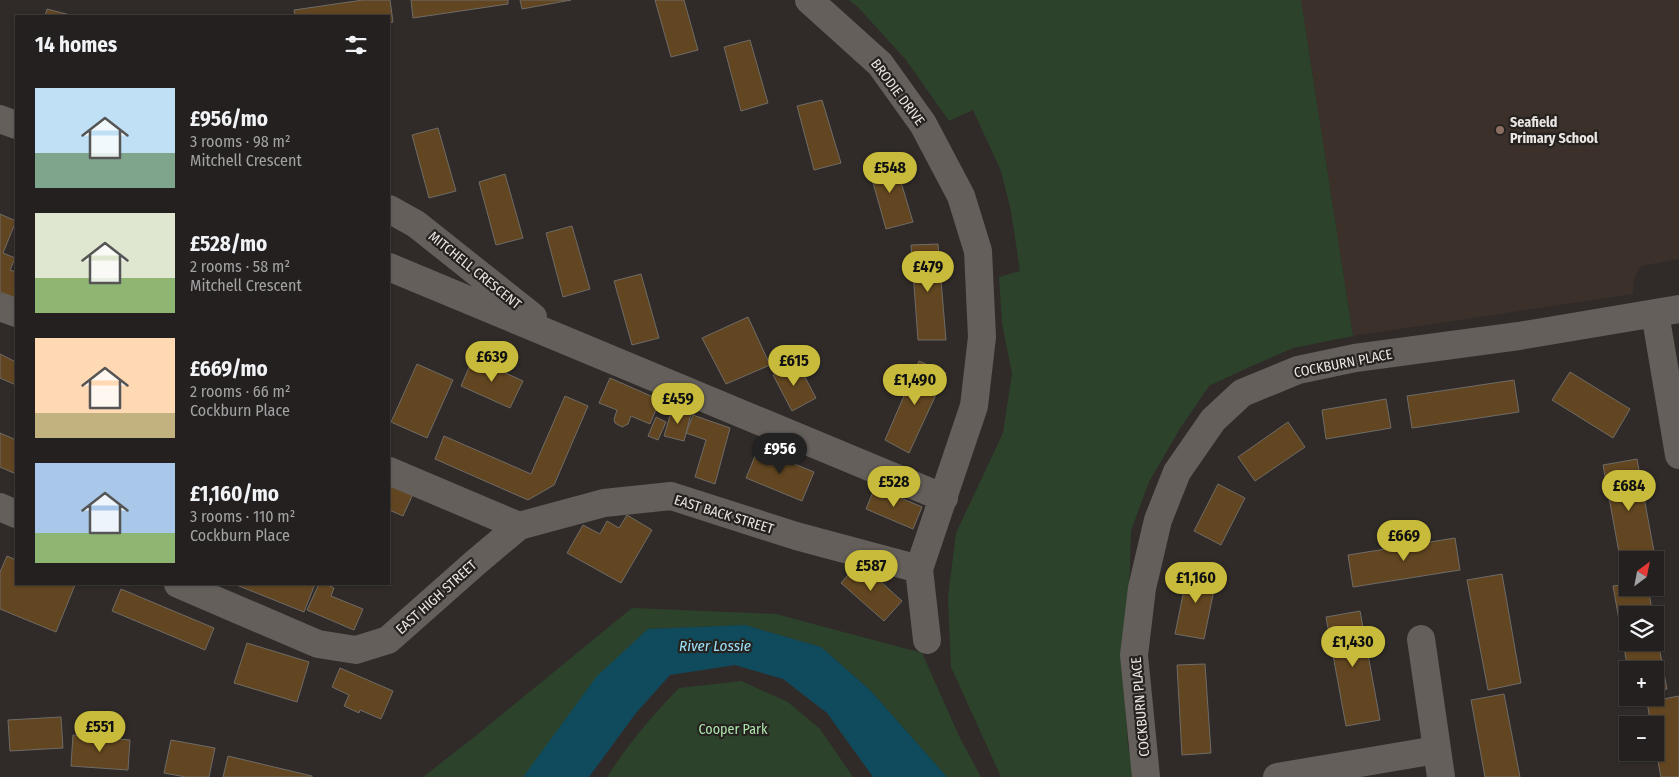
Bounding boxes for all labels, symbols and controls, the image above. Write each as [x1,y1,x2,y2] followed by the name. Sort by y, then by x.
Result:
[342,31,370,59] icon: filters
[35,32,117,58] text: 14 homes
[867,56,928,129] street label: BRODIE DRIVE
[190,106,268,132] text: £956/mo
[75,108,135,168] icon: home
[1510,114,1598,147] place label: Seafield Primary School
[1494,124,1506,136] marker: Seafield Primary School
[190,132,291,151] text: 3 rooms · 98 m²
[190,151,302,170] text: Mitchell Crescent
[860,152,920,194] pin: £548
[874,158,906,177] text: £548
[425,228,525,313] street label: MITCHELL CRESCENT
[190,231,267,257] text: £528/mo
[75,233,135,293] icon: home
[898,250,958,293] pin: £479
[190,257,290,276] text: 2 rooms · 58 m²
[913,257,943,276] text: £479
[190,276,302,295] text: Mitchell Crescent
[462,340,522,383] pin: £639
[764,344,824,387] pin: £615
[1292,346,1394,381] street label: COCKBURN PLACE
[476,347,508,366] text: £639
[779,351,809,370] text: £615
[190,356,268,382] text: £669/mo
[75,358,135,418] icon: home
[874,364,956,406] pin: £1,490
[894,370,936,389] text: £1,490
[190,382,290,401] text: 2 rooms · 66 m²
[648,382,708,425] pin: £459
[662,389,694,408] text: £459
[190,401,290,420] text: Cockburn Place
[750,432,810,475] pin: £956
[764,439,796,458] text: £956
[864,466,924,508] pin: £528
[1599,470,1659,512] pin: £684
[878,472,910,491] text: £528
[1613,476,1645,495] text: £684
[190,481,279,507] text: £1,160/mo
[75,483,135,543] icon: home
[672,491,776,538] street label: EAST BACK STREET
[190,507,295,526] text: 3 rooms · 110 m²
[1374,520,1434,562] pin: £669
[190,526,290,545] text: Cockburn Place
[1388,526,1420,545] text: £669
[841,550,901,592] pin: £587
[1619,551,1664,596] north arrow
[1619,551,1664,761] map controls
[393,556,481,638] street label: EAST HIGH STREET
[856,556,886,575] text: £587
[1155,562,1237,604] pin: £1,160
[1176,568,1216,587] text: £1,160
[1619,606,1664,651] button: layers
[1312,626,1394,668] pin: £1,430
[1332,632,1374,651] text: £1,430
[679,637,751,655] water label: River Lossie
[1128,656,1153,757] street label: COCKBURN PLACE
[1619,661,1664,706] button: +
[70,710,130,753] pin: £551
[1619,716,1664,761] button: −
[85,717,115,736] text: £551
[699,721,768,738] park label: Cooper Park

